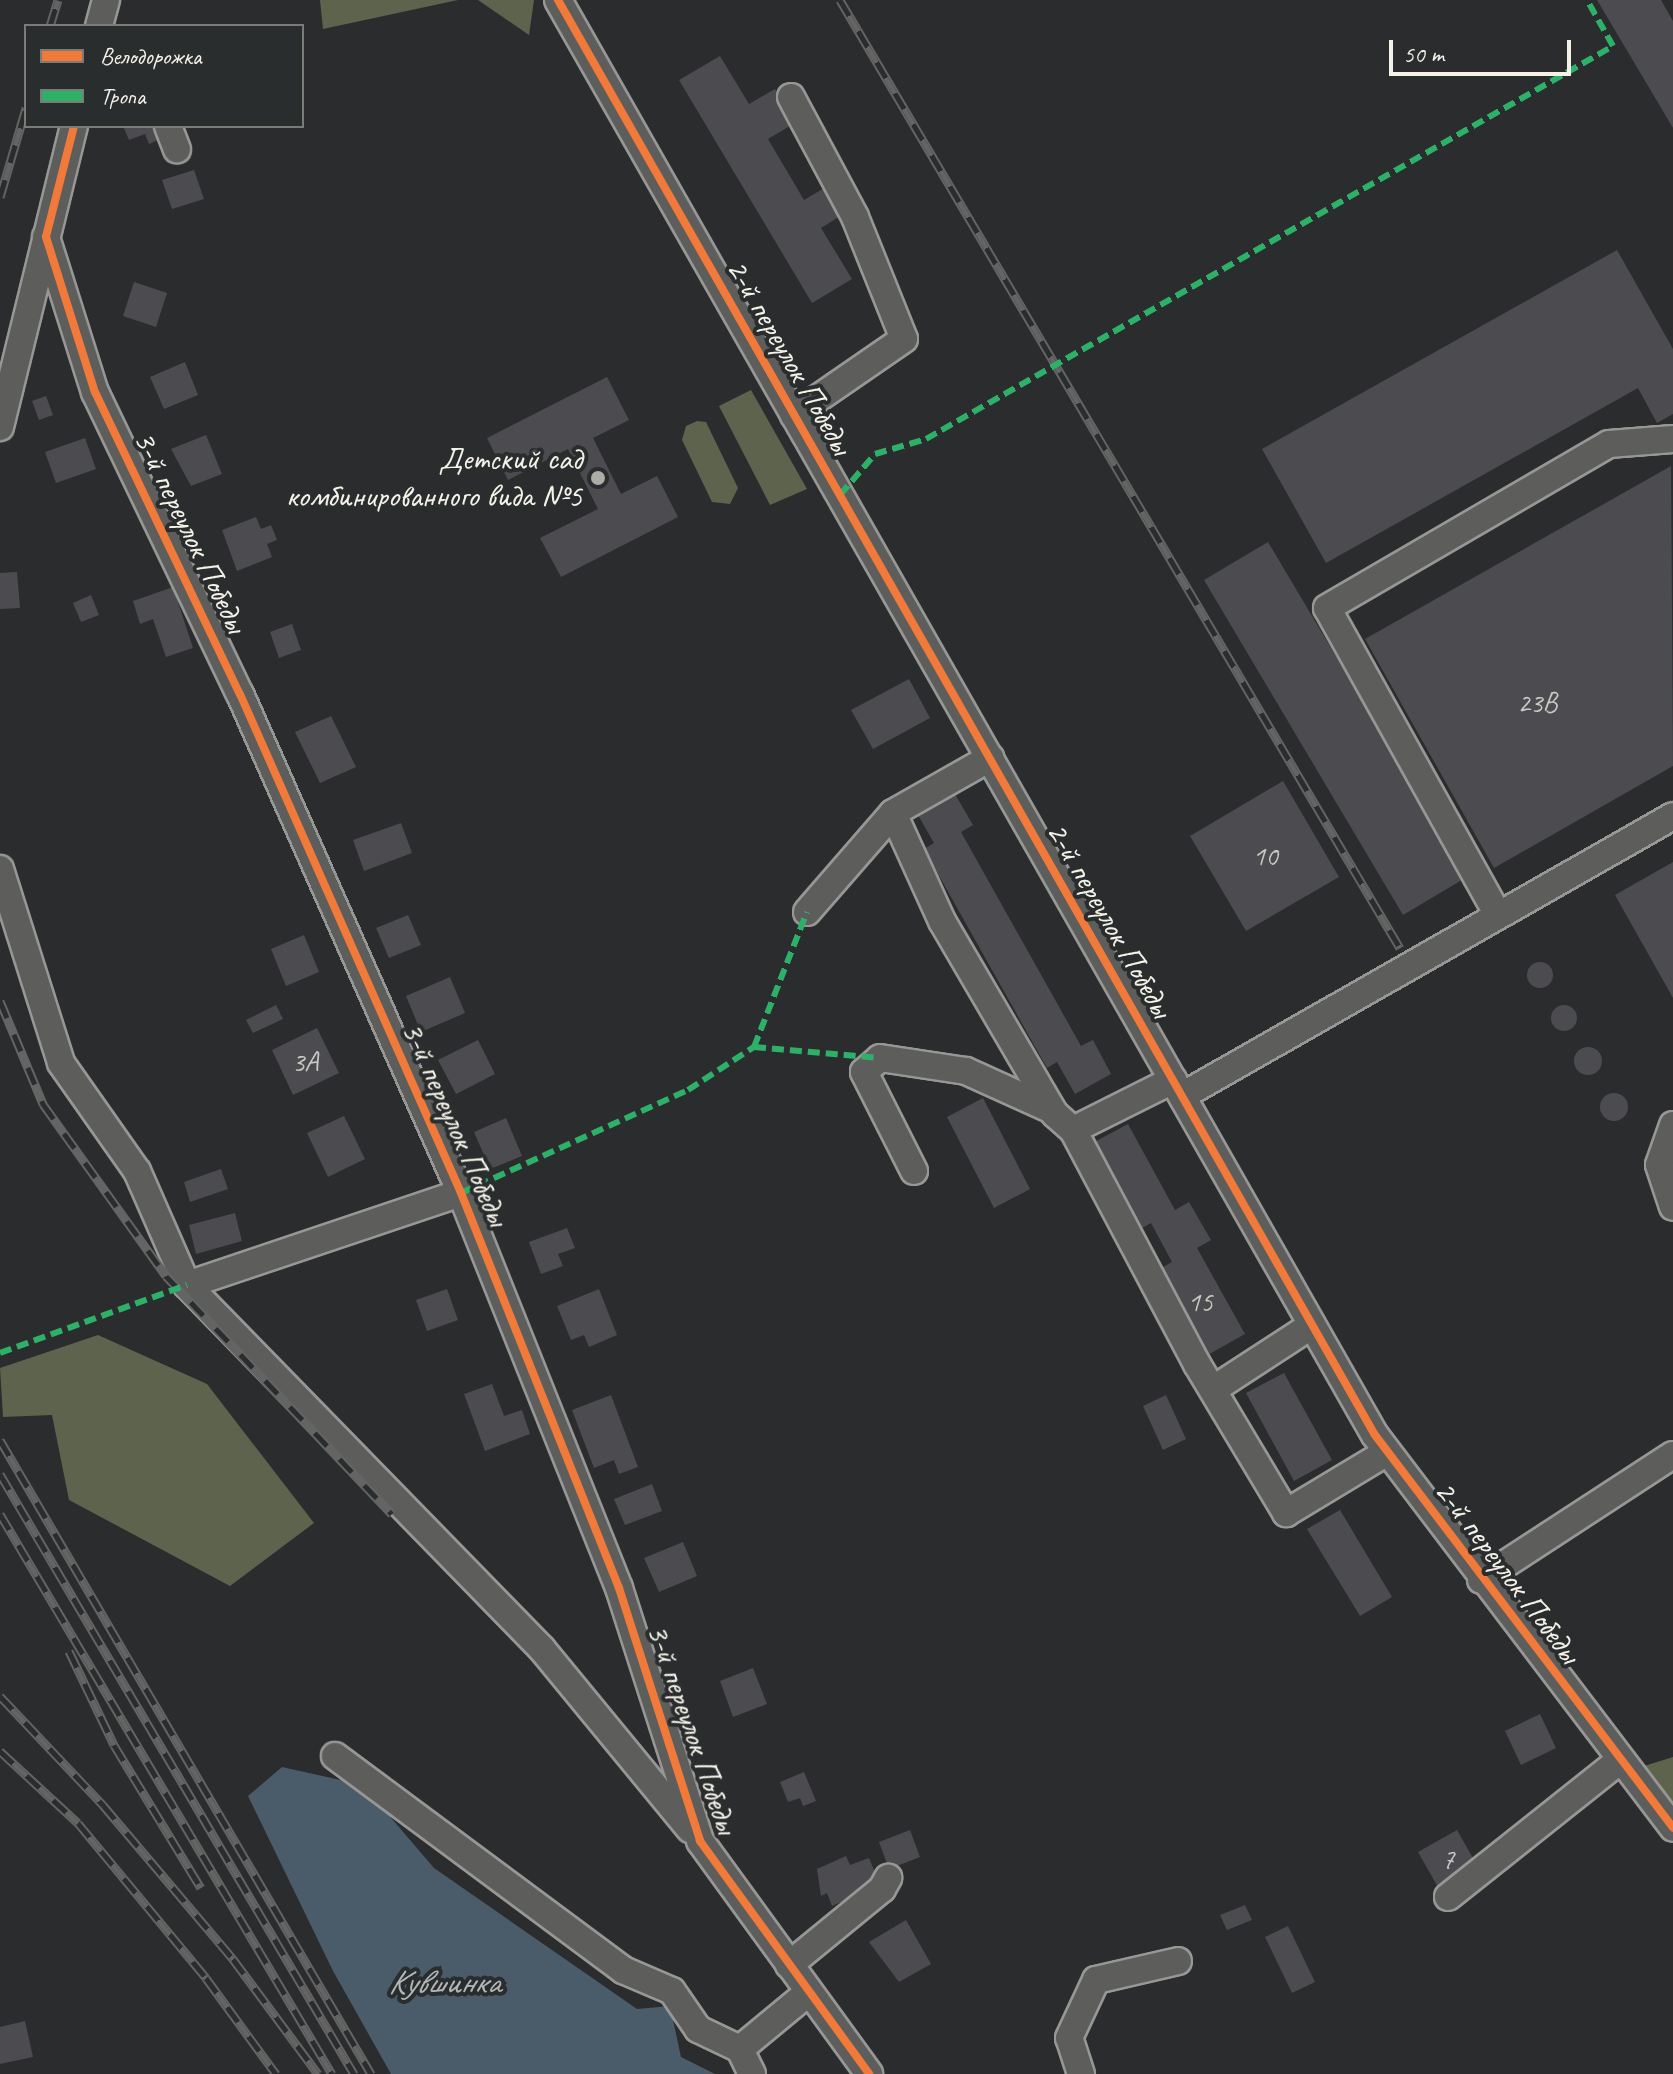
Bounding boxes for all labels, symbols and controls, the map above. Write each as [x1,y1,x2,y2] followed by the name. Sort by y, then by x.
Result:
[24,24,304,128] legend
[1393,24,1575,74] scale bar
[1403,39,1444,69] text: 50 m
[100,41,201,71] text: Велодорожка
[100,81,145,111] text: Тропа
[717,252,861,462] street label: 2-й переулок Победы
[124,425,256,639] street label: 3-й переулок Победы
[290,441,582,516] place label: Детский сад комбинированного вида №5
[589,469,607,487] marker: Детский сад комбинированного вида №5
[1517,686,1557,720] house number: 23В
[1037,815,1181,1025] street label: 2-й переулок Победы
[1252,839,1278,873] house number: 10
[393,1016,517,1232] street label: 3-й переулок Победы
[292,1045,318,1079] house number: 3А
[1187,1285,1213,1319] house number: 15
[1425,1472,1589,1672] street label: 2-й переулок Победы
[638,1619,746,1839] street label: 3-й переулок Победы
[1442,1842,1454,1876] house number: 7
[388,1962,500,2002] water label: Кувшинка

